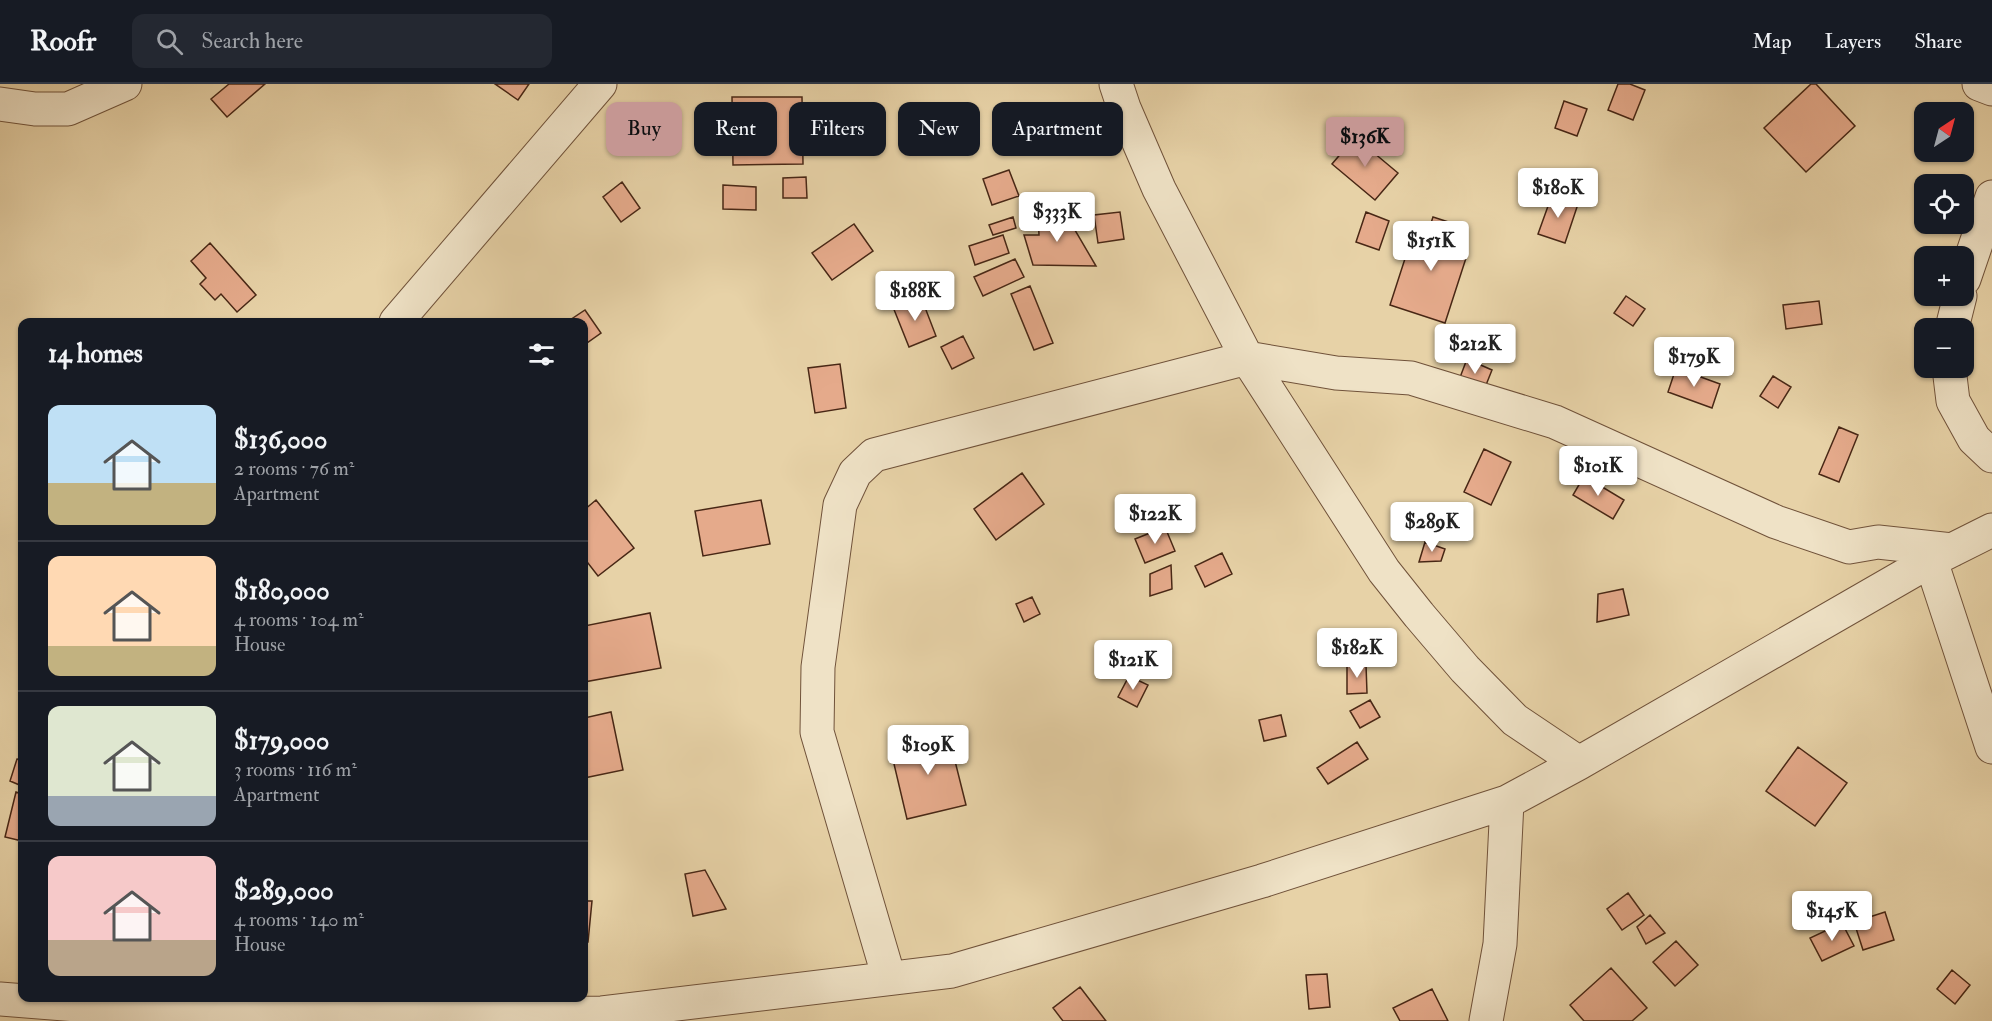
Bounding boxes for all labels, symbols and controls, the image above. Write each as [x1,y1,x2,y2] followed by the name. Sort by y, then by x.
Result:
[132,14,552,68] search box
[30,24,96,59] text: Roofr
[153,25,186,58] icon: search
[201,27,303,55] text: Search here
[1752,28,1792,55] text: Map
[1825,28,1881,55] text: Layers
[1914,28,1962,55] text: Share
[606,102,682,156] chip: Buy
[694,102,777,156] chip: Rent
[789,102,886,156] chip: Filters
[898,102,980,156] chip: New
[992,102,1123,156] chip: Apartment
[1914,102,1974,162] north arrow
[1914,102,1974,378] map controls
[1323,117,1407,168] pin: $136K
[1340,124,1390,149] text: $136K
[1516,168,1600,219] pin: $180K
[1914,174,1974,234] button: locate
[1532,175,1584,200] text: $180K
[1015,192,1099,243] pin: $333K
[1033,199,1081,224] text: $333K
[1389,221,1473,272] pin: $151K
[1407,228,1455,253] text: $151K
[1914,246,1974,306] button: +
[873,271,957,322] pin: $188K
[889,278,941,303] text: $188K
[1914,318,1974,378] button: −
[1433,324,1517,375] pin: $212K
[1449,331,1501,356] text: $212K
[1652,337,1736,388] pin: $179K
[48,338,143,370] text: 14 homes
[525,338,558,371] icon: filters
[1668,344,1720,369] text: $179K
[234,424,327,456] text: $136,000
[96,429,168,501] icon: home
[1556,446,1640,497] pin: $101K
[1573,453,1623,478] text: $101K
[234,456,354,481] text: 2 rooms · 76 m²
[234,481,319,506] text: Apartment
[1113,494,1197,545] pin: $122K
[1129,501,1181,526] text: $122K
[1390,502,1474,553] pin: $289K
[1404,509,1460,534] text: $289K
[234,575,330,607] text: $180,000
[96,580,168,652] icon: home
[234,607,364,632] text: 4 rooms · 104 m²
[1315,628,1399,679] pin: $182K
[234,632,285,657] text: House
[1331,635,1383,660] text: $182K
[1091,640,1175,691] pin: $121K
[1108,647,1158,672] text: $121K
[234,725,329,757] text: $179,000
[886,725,970,776] pin: $109K
[96,730,168,802] icon: home
[902,732,954,757] text: $109K
[234,757,357,782] text: 3 rooms · 116 m²
[234,782,319,807] text: Apartment
[234,875,334,907] text: $289,000
[96,880,168,952] icon: home
[1790,891,1874,942] pin: $145K
[1806,898,1858,923] text: $145K
[234,907,364,932] text: 4 rooms · 140 m²
[234,932,285,957] text: House

